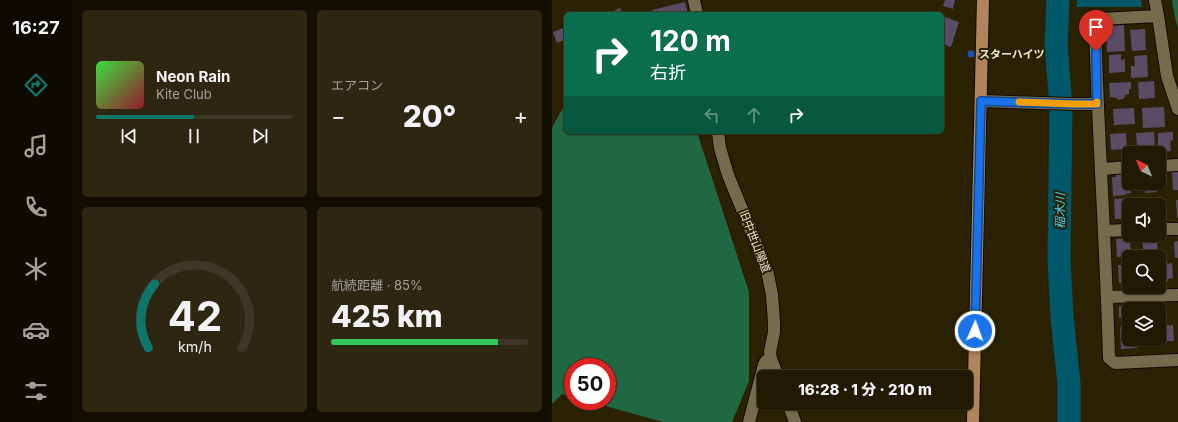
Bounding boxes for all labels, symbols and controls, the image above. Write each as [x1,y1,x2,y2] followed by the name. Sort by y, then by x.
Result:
[1079,10,1113,51] pin
[1085,16,1107,38] icon: arrive
[12,17,60,38] text: 16:27
[650,24,731,58] text: 120 m
[584,28,636,80] icon: right
[979,47,1045,61] place label: スターハイツ
[966,49,976,59] marker: スターハイツ
[650,62,686,83] text: 右折
[156,67,230,86] text: Neon Rain
[22,71,50,99] icon: directions
[331,77,383,93] text: エアコン
[156,86,212,102] text: Kite Club
[403,98,456,134] text: 20°
[331,103,346,129] text: −
[513,103,528,129] text: +
[701,104,723,126] icon: left
[743,104,765,126] icon: ahead
[785,104,807,126] icon: right
[118,125,140,147] icon: previous
[183,125,205,147] icon: pause
[249,125,271,147] icon: next
[22,132,50,160] icon: music
[1122,146,1166,190] north arrow
[1122,146,1166,346] map controls
[1052,191,1068,229] water label: 稲木川
[22,193,50,221] icon: phone
[1122,198,1166,242] button: sound
[737,208,773,274] street label: 旧中世山陽道
[1122,250,1166,294] button: search
[22,255,50,283] icon: climate
[331,277,423,293] text: 航続距離 · 85%
[167,290,222,340] text: 42
[331,298,443,334] text: 425 km
[1122,302,1166,346] button: layers
[954,310,996,352] position arrow
[22,316,50,344] icon: car
[178,337,211,354] text: km/h
[564,358,616,410] speed limit sign: 50
[22,377,50,405] icon: filters
[798,380,932,399] text: 16:28 · 1 分 · 210 m

